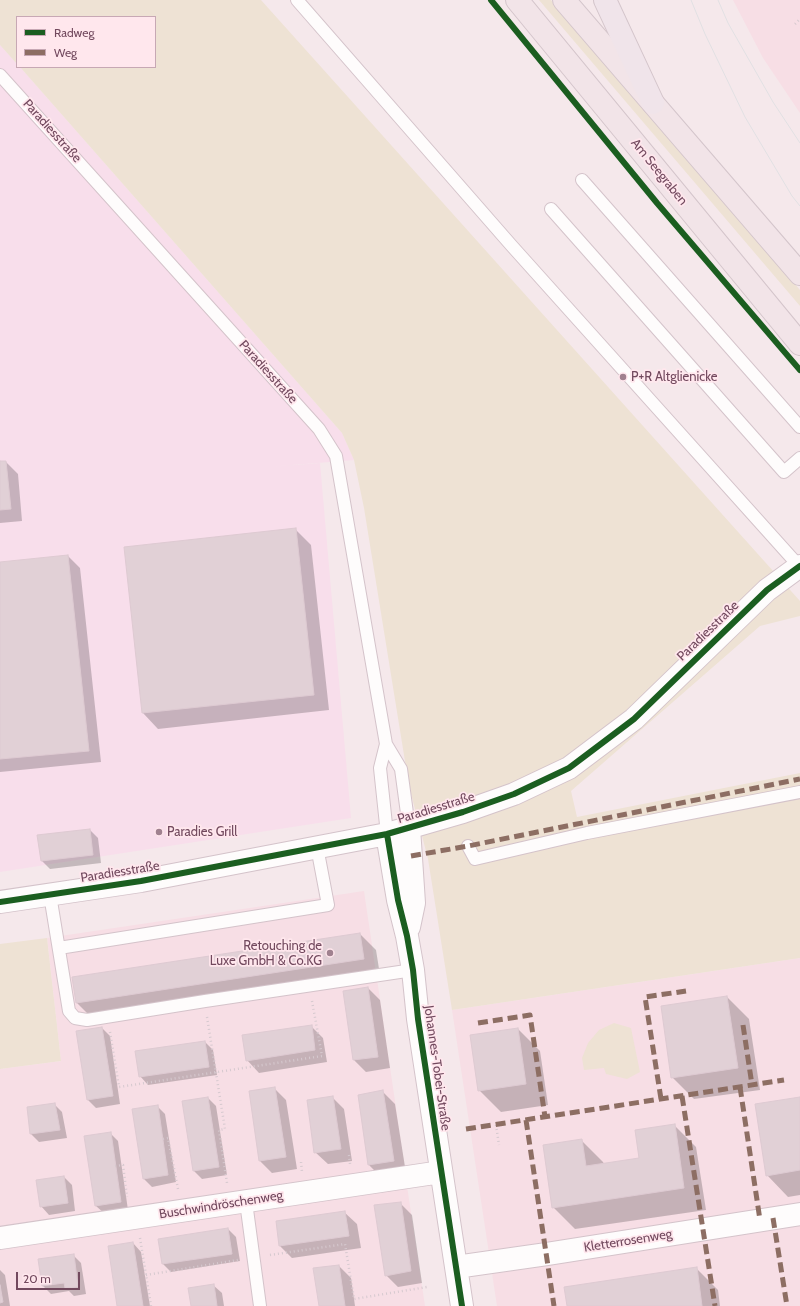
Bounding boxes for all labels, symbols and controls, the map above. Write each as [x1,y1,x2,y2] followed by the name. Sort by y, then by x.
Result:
[16,16,156,68] legend
[54,25,94,40] text: Radweg
[54,45,77,60] text: Weg
[19,96,85,166] street label: Paradiesstraße
[627,136,691,208] street label: Am Seegraben
[235,337,301,407] street label: Paradiesstraße
[631,369,717,385] place label: P+R Altglienicke
[618,372,628,382] marker: P+R Altglienicke
[674,598,742,664] street label: Paradiesstraße
[396,789,476,827] street label: Paradiesstraße
[167,824,237,840] place label: Paradies Grill
[154,827,164,837] marker: Paradies Grill
[79,858,161,886] street label: Paradiesstraße
[210,938,322,969] place label: Retouching de Luxe GmbH & Co.KG
[325,948,335,958] marker: Retouching de Luxe GmbH & Co.KG
[420,1004,454,1132] street label: Johannes-Tobei-Straße
[158,1188,284,1222] street label: Buschwindröschenweg
[583,1226,673,1256] street label: Kletterrosenweg
[18,1264,82,1290] scale bar
[23,1271,51,1286] text: 20 m

